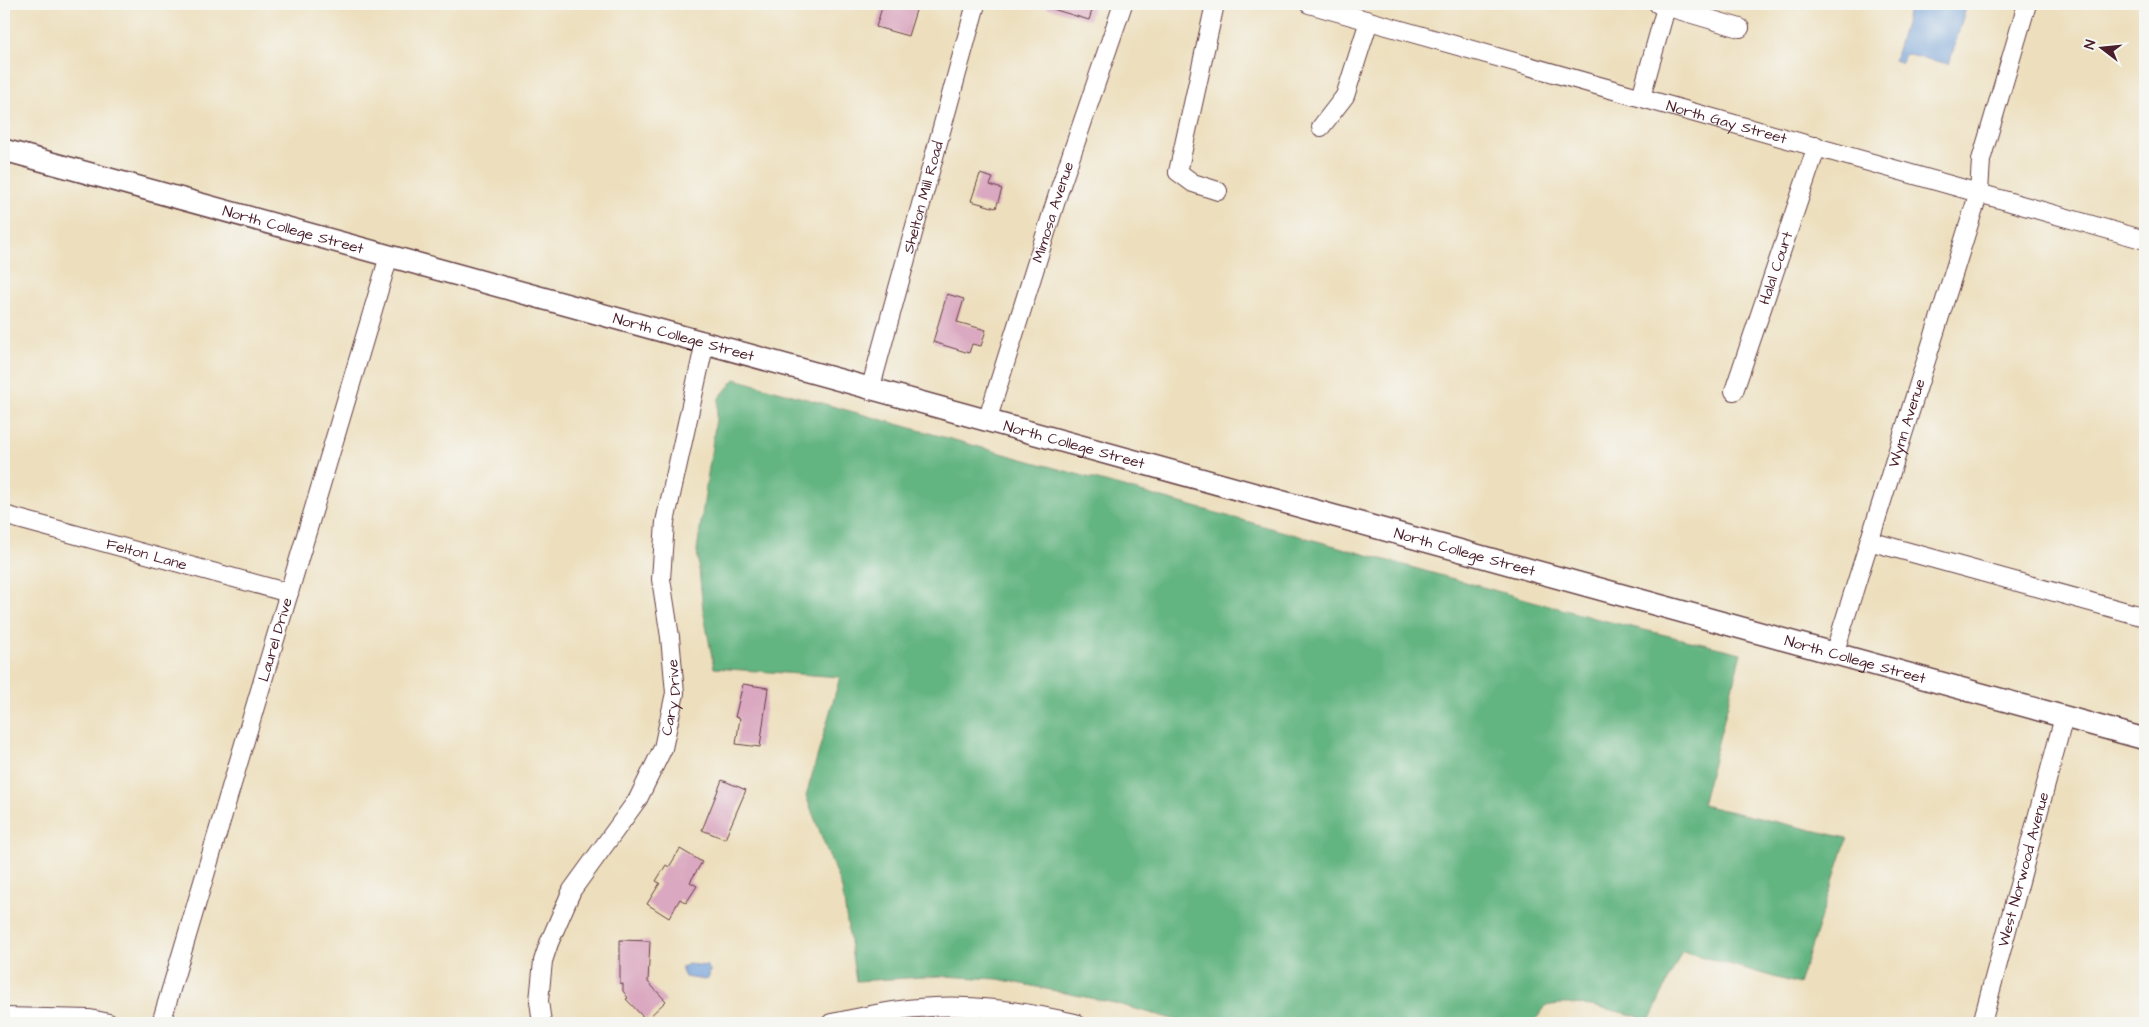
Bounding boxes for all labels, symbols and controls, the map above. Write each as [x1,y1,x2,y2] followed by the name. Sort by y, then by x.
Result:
[2076,22,2126,72] north arrow
[2080,38,2101,52] text: N
[1664,95,1789,149] street label: North Gay Street
[898,139,949,256] street label: Shelton Mill Road
[1027,159,1079,265] street label: Mimosa Avenue
[220,201,366,260] street label: North College Street
[1754,229,1798,307] street label: Halal Court
[611,308,757,367] street label: North College Street
[1883,376,1931,470] street label: Wynn Avenue
[1001,415,1147,474] street label: North College Street
[1392,523,1538,582] street label: North College Street
[104,534,189,576] street label: Felton Lane
[253,595,298,684] street label: Laurel Drive
[1782,630,1928,689] street label: North College Street
[656,658,686,738] street label: Cary Drive
[1993,790,2054,949] street label: West Norwood Avenue

